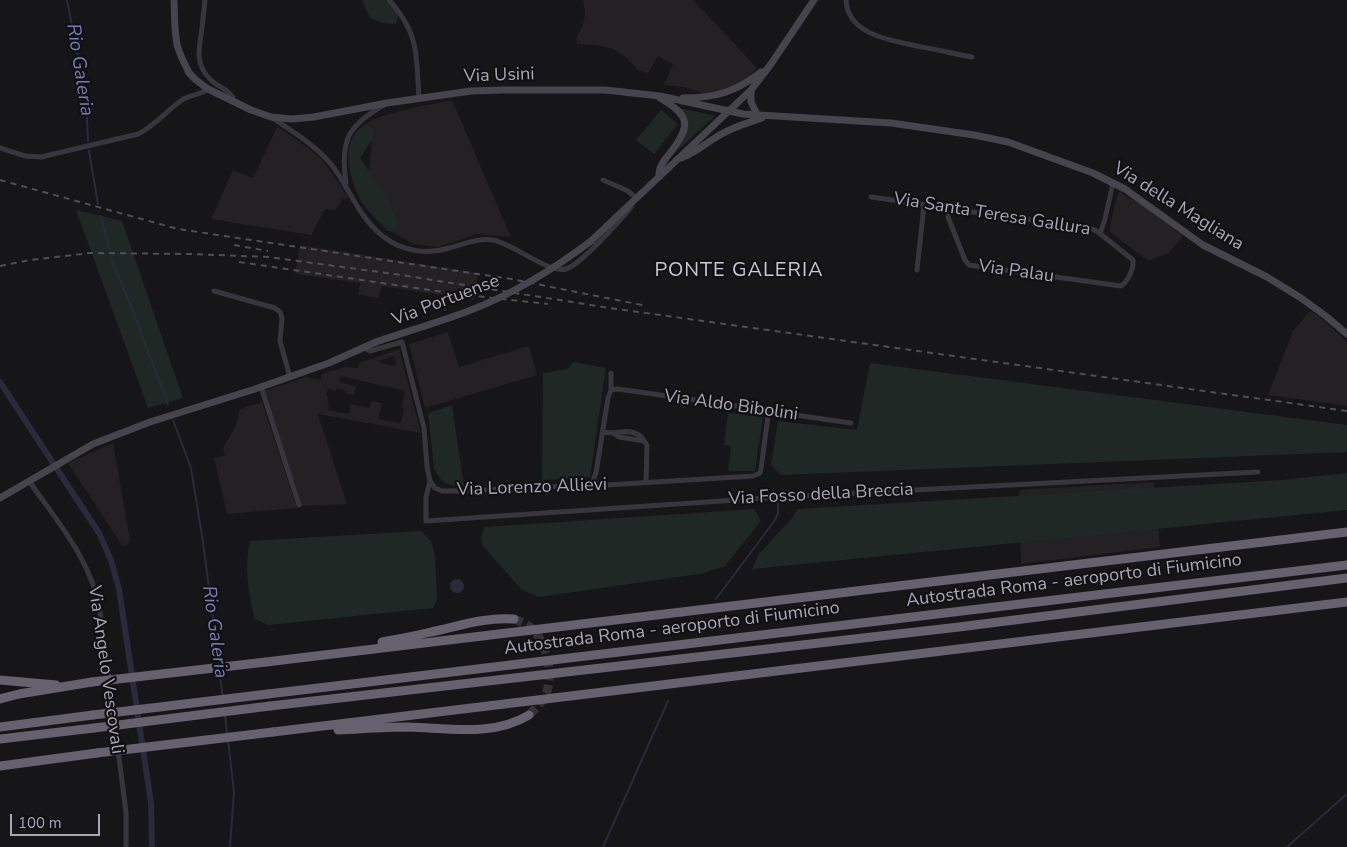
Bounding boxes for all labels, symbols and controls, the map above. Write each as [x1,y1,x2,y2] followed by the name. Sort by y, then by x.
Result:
[60,22,98,118] water label: Rio Galeria
[463,64,535,88] street label: Via Usini
[1109,158,1247,256] street label: Via della Magliana
[892,189,1092,241] street label: Via Santa Teresa Gallura
[977,256,1055,288] street label: Via Palau
[653,259,825,283] district label: PONTE GALERIA
[389,271,503,331] street label: Via Portuense
[663,386,799,426] street label: Via Aldo Bibolini
[457,475,607,501] street label: Via Lorenzo Allievi
[728,479,914,511] street label: Via Fosso della Breccia
[905,550,1243,612] street label: Autostrada Roma - aeroporto di Fiumicino
[82,584,128,756] street label: Via Angelo Vescovali
[196,584,232,680] water label: Rio Galeria
[503,598,841,660] street label: Autostrada Roma - aeroporto di Fiumicino
[12,804,102,836] scale bar
[18,813,62,833] text: 100 m

